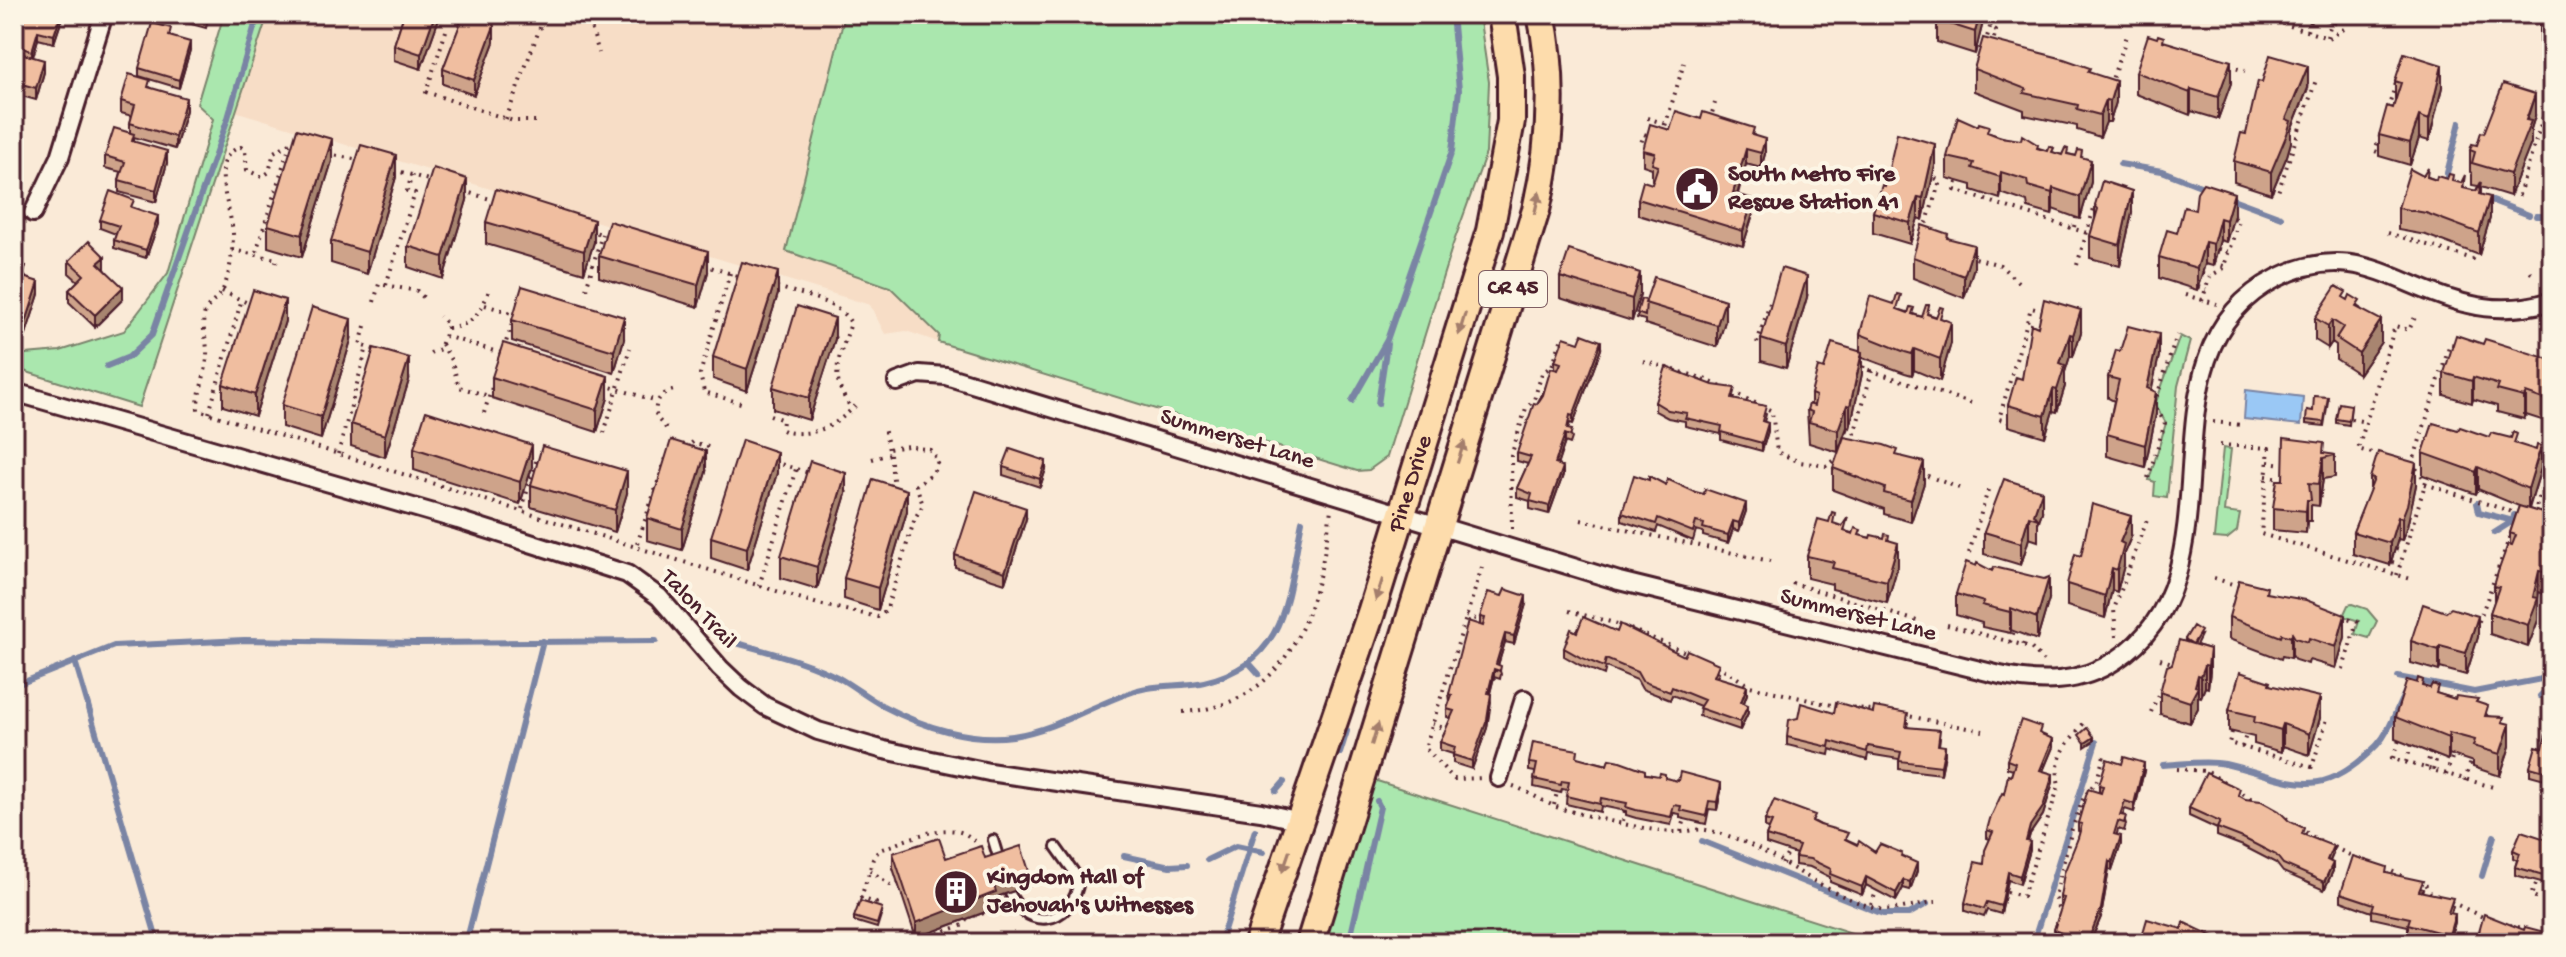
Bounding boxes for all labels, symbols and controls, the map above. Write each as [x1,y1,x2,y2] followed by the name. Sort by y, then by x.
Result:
[1727,161,1899,218] place label: South Metro Fire Rescue Station 41
[1673,165,1721,213] public building icon: South Metro Fire Rescue Station 41
[1532,191,1544,216] one-way arrow
[1479,271,1547,307] road number: CR 45
[1455,312,1468,336] one-way arrow
[1156,403,1318,477] street label: Summerset Lane
[1382,431,1440,537] street label: Pine Drive
[1455,440,1468,464] one-way arrow
[652,562,742,656] street label: Talon Trail
[1372,579,1384,603] one-way arrow
[1777,583,1940,650] street label: Summerset Lane
[1369,722,1382,746] one-way arrow
[1280,849,1292,873] one-way arrow
[986,864,1194,921] place label: Kingdom Hall of Jehovah's Witnesses
[932,868,980,916] building icon: Kingdom Hall of Jehovah's Witnesses

